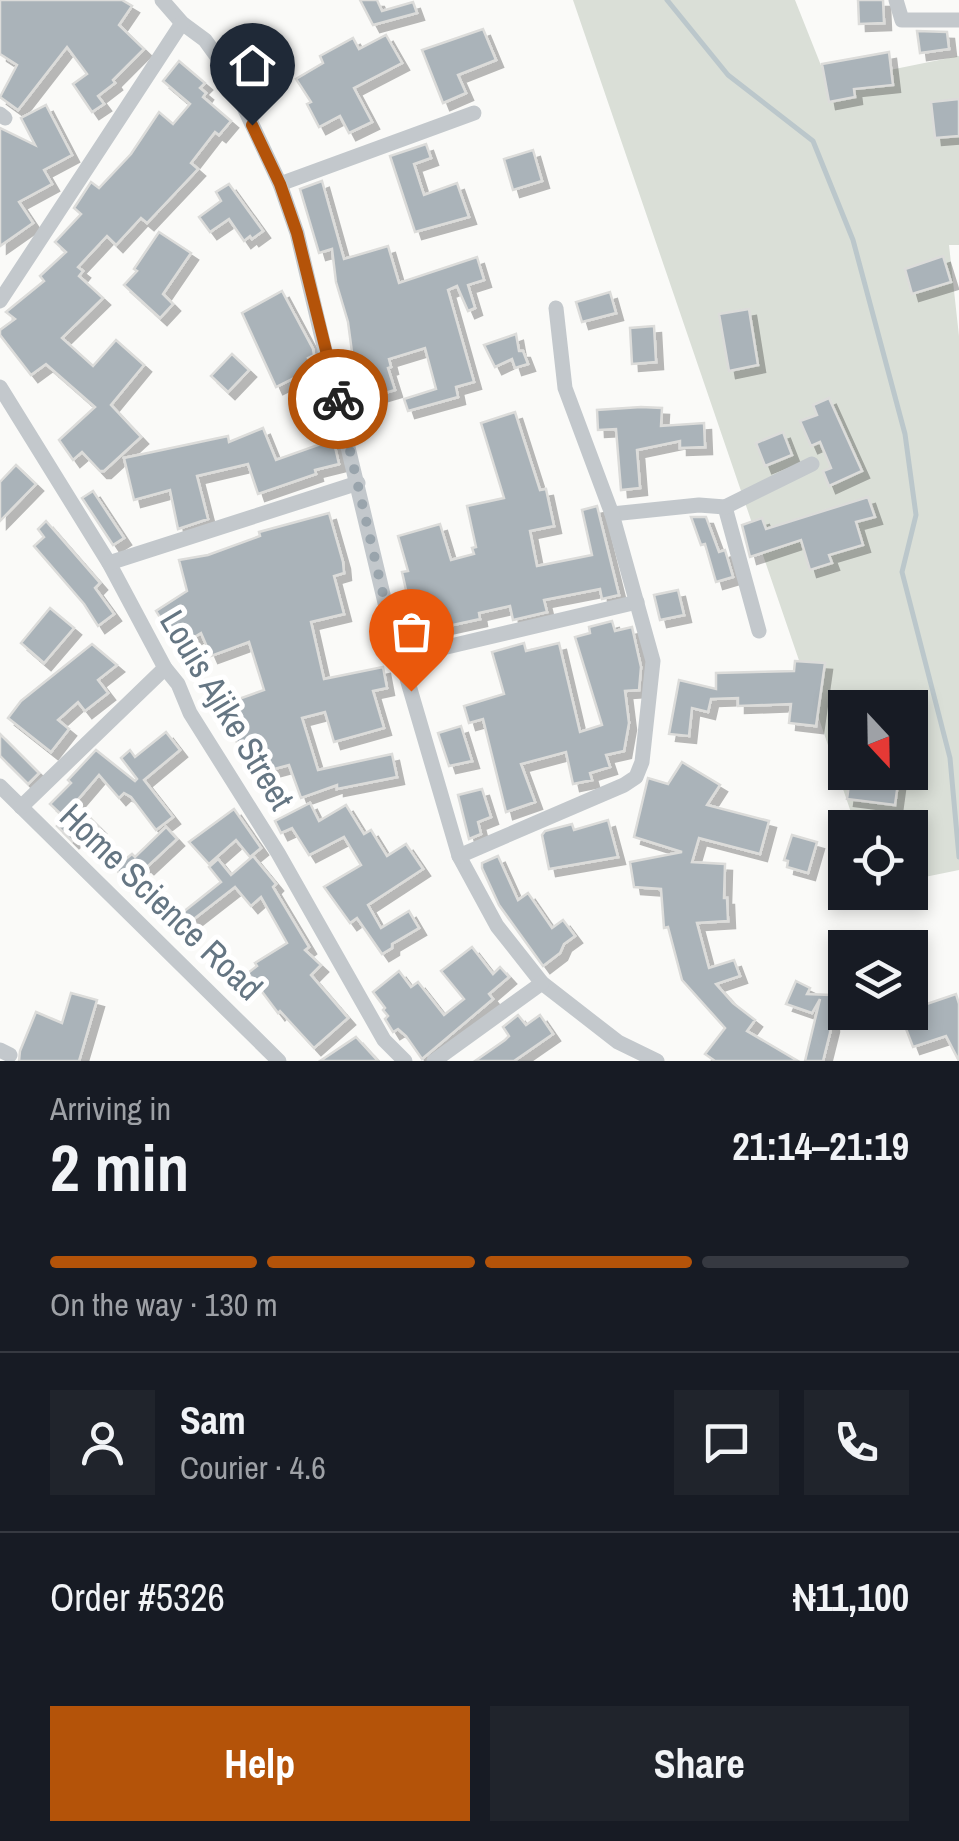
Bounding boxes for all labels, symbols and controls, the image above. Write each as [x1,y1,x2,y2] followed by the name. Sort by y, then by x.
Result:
[210,23,295,126] pin
[225,38,280,93] icon: home
[288,349,388,449] courier
[311,372,366,427] icon: bike
[369,589,454,692] pin
[149,601,306,818] street label: Louis Ajike Street
[384,604,439,659] icon: bag
[828,690,928,790] north arrow
[828,690,928,1030] map controls
[50,793,273,1011] street label: Home Science Road
[828,810,928,910] button: locate
[828,930,928,1030] button: layers
[50,1087,171,1130] text: Arriving in
[732,1121,909,1172] text: 21:14–21:19
[50,1124,189,1211] text: 2 min
[50,1283,278,1326] text: On the way · 130 m
[50,1390,155,1495] button: person
[674,1390,779,1495] button: chat
[804,1390,909,1495] button: phone
[180,1395,246,1446] text: Sam
[180,1446,326,1489] text: Courier · 4.6
[50,1572,225,1623] text: Order #5326
[793,1572,909,1623] text: ₦11,100
[50,1706,470,1821] button: Help
[490,1706,909,1821] button: Share

